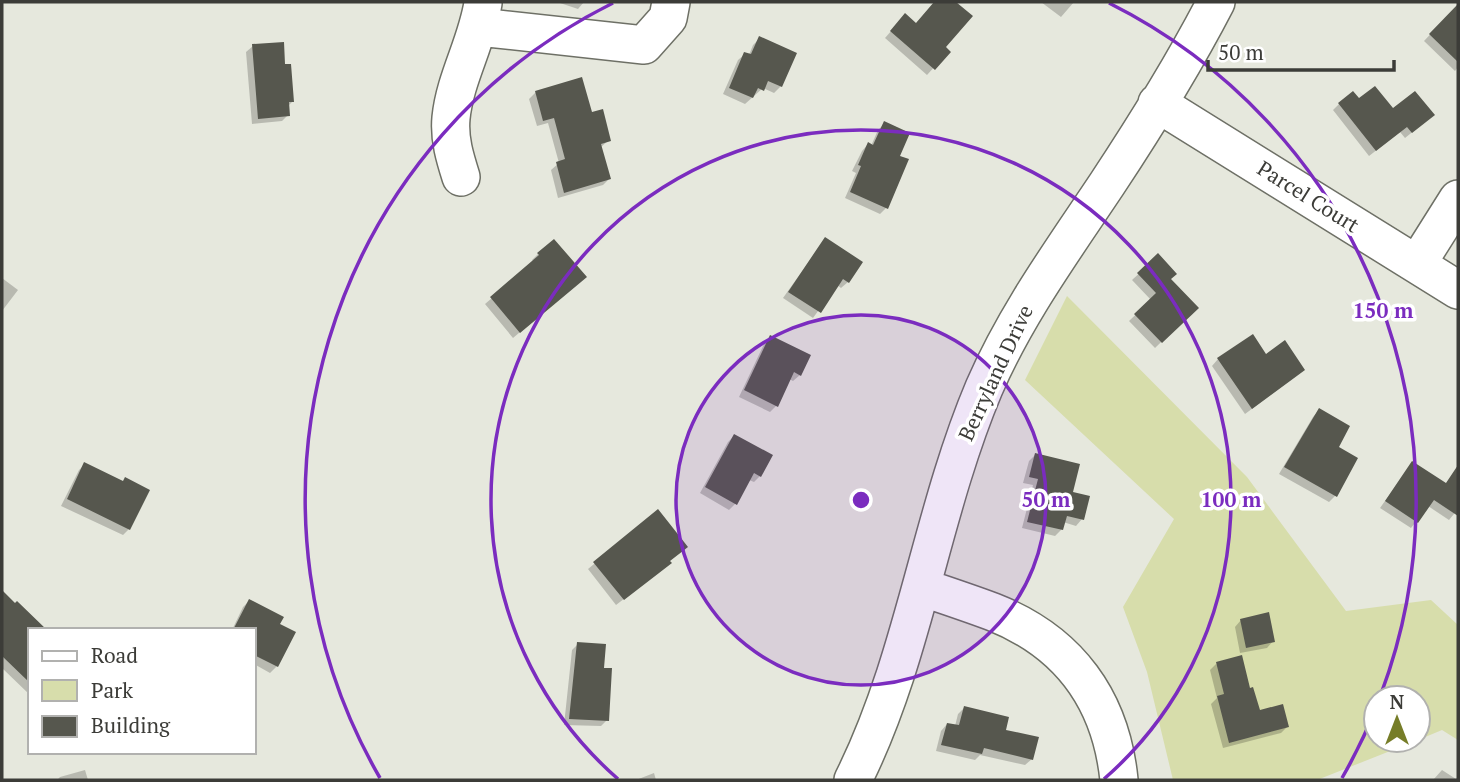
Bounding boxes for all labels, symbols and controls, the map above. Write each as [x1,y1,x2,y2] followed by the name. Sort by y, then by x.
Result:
[1208,28,1394,72] scale bar
[1218,38,1264,66] text: 50 m
[1252,154,1365,239] street label: Parcel Court
[1353,296,1414,324] text: 150 m
[951,300,1039,445] street label: Berryland Drive
[1022,485,1071,513] text: 50 m
[1201,485,1262,513] text: 100 m
[849,488,873,512] centre of rings
[28,628,256,754] legend
[91,641,138,669] text: Road
[91,676,133,704] text: Park
[1362,684,1432,754] north arrow
[1390,689,1405,714] text: N
[91,711,171,739] text: Building

